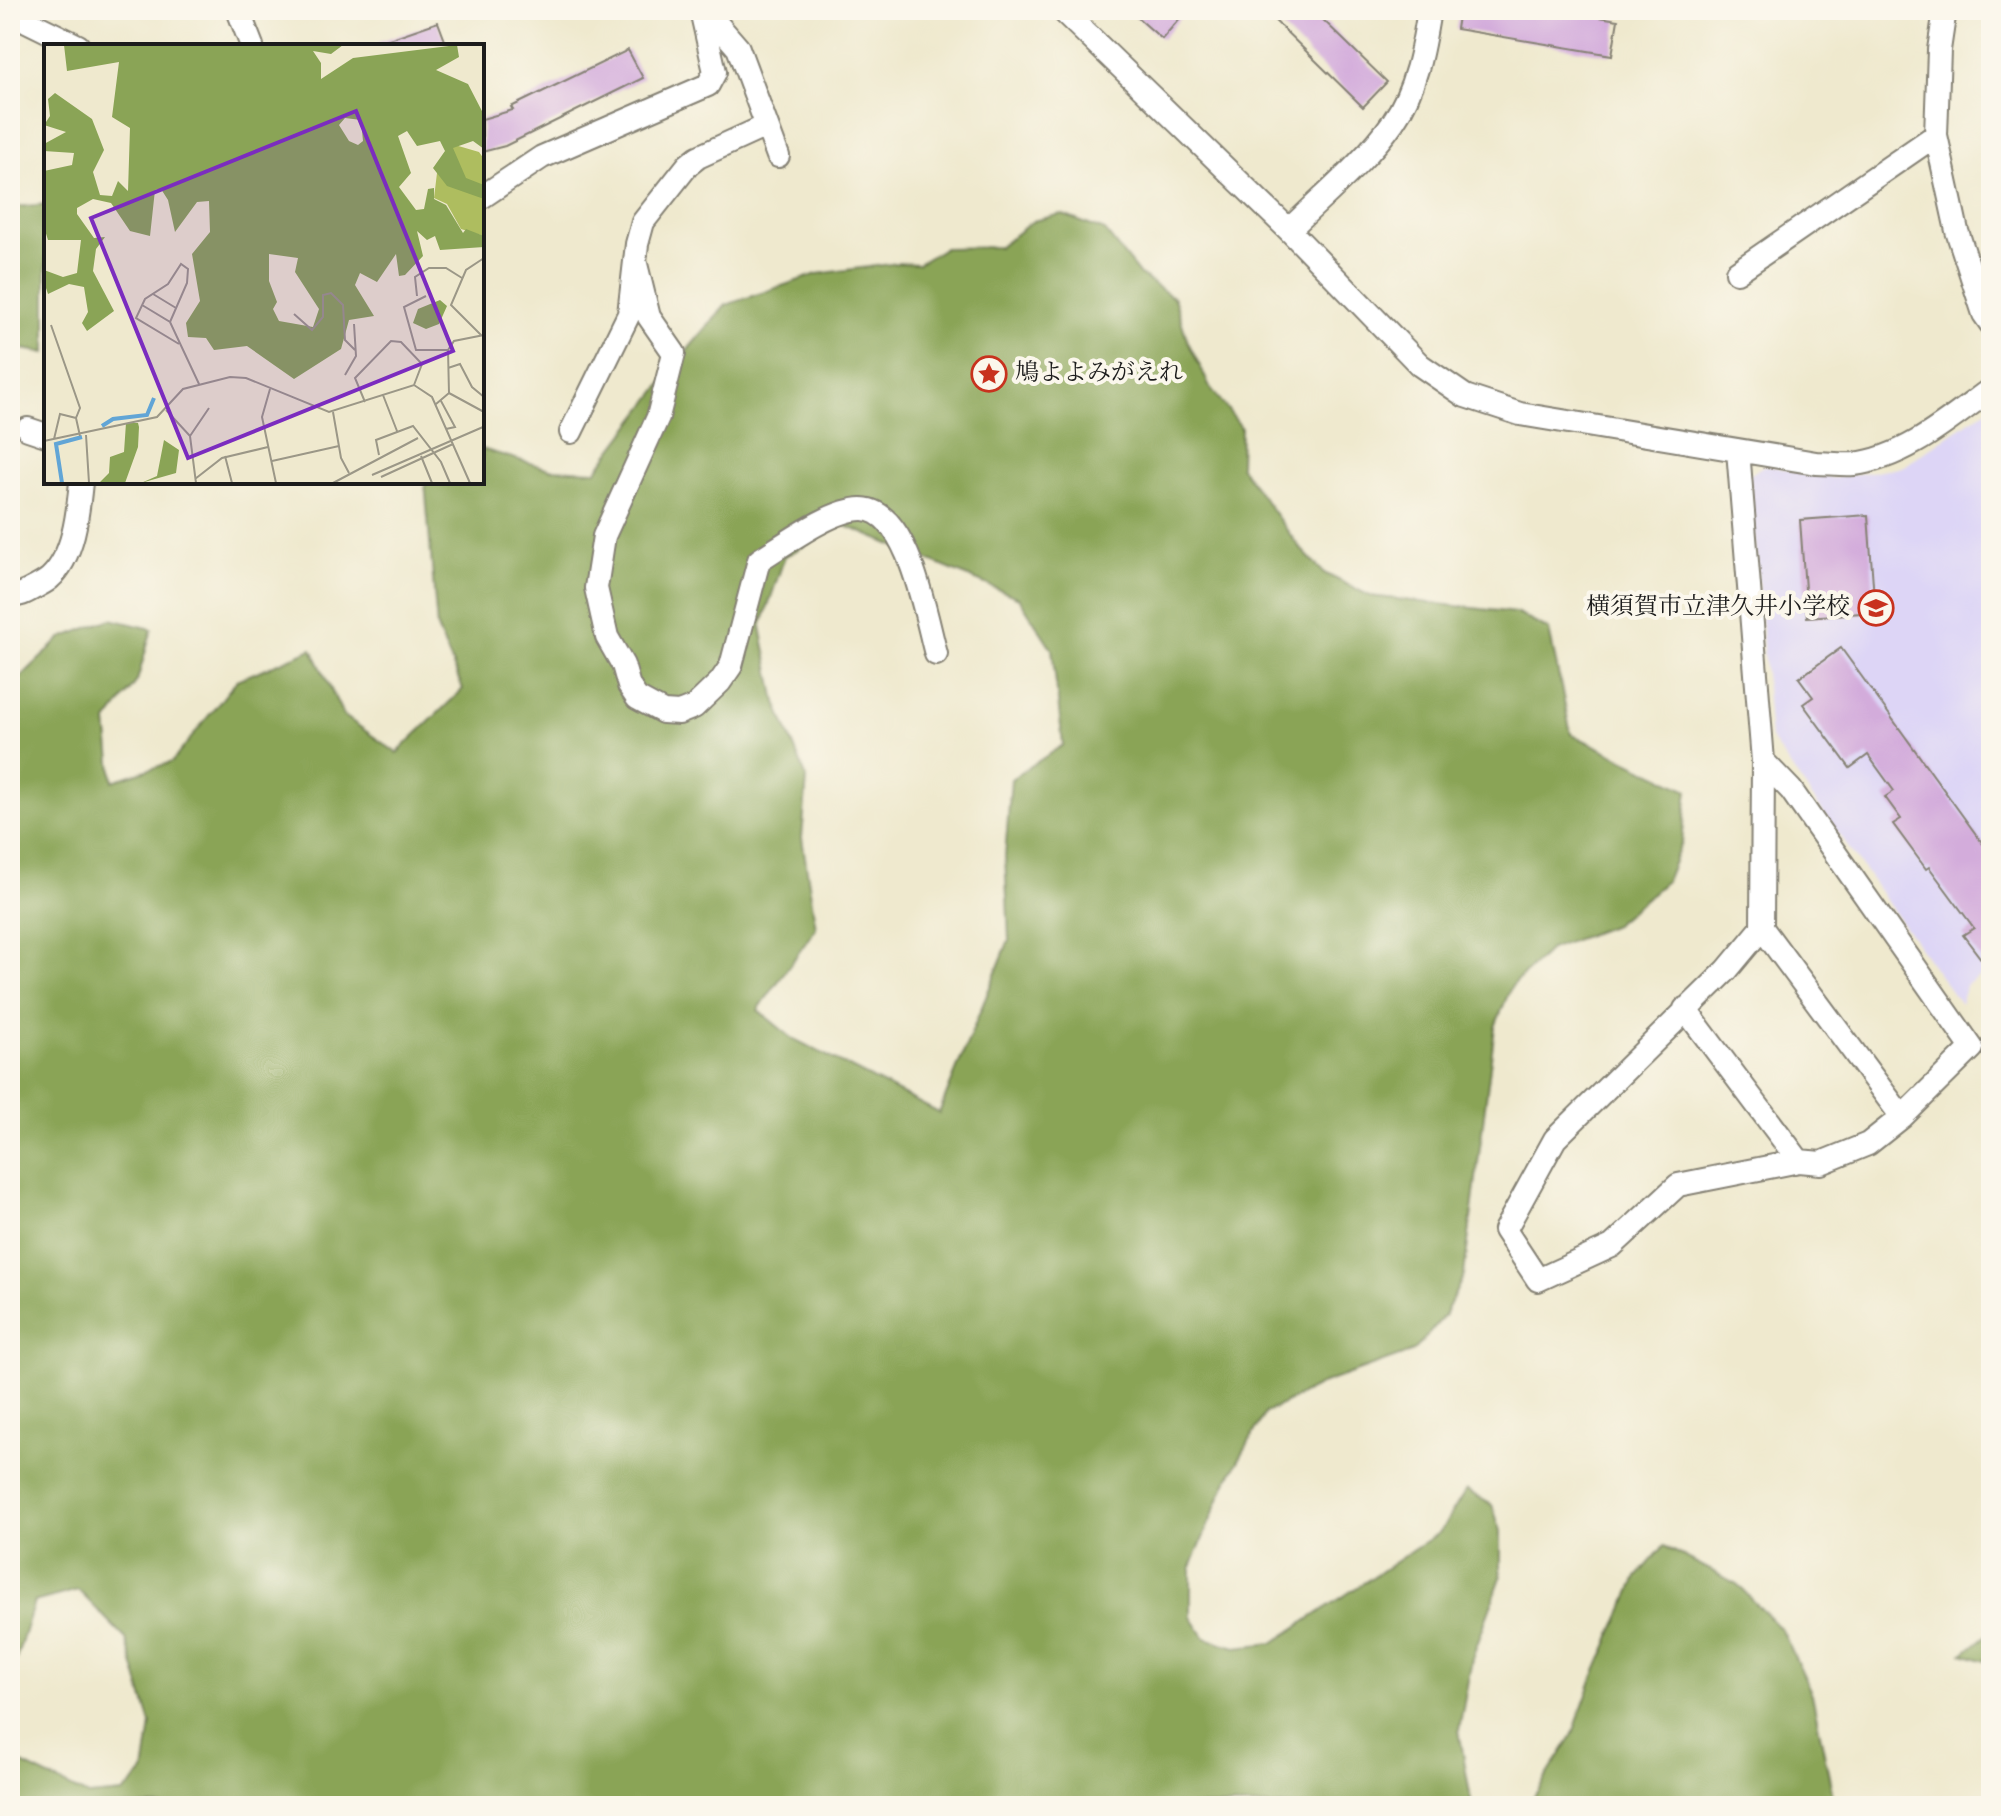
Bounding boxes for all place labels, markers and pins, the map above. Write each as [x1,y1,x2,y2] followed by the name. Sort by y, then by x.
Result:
[970,355,1008,393] place icon: 鳩よよみがえれ
[1015,357,1183,391] place label: 鳩よよみがえれ
[1857,589,1895,627] school or university icon: 横須賀市立津久井小学校
[1586,591,1850,625] place label: 横須賀市立津久井小学校

